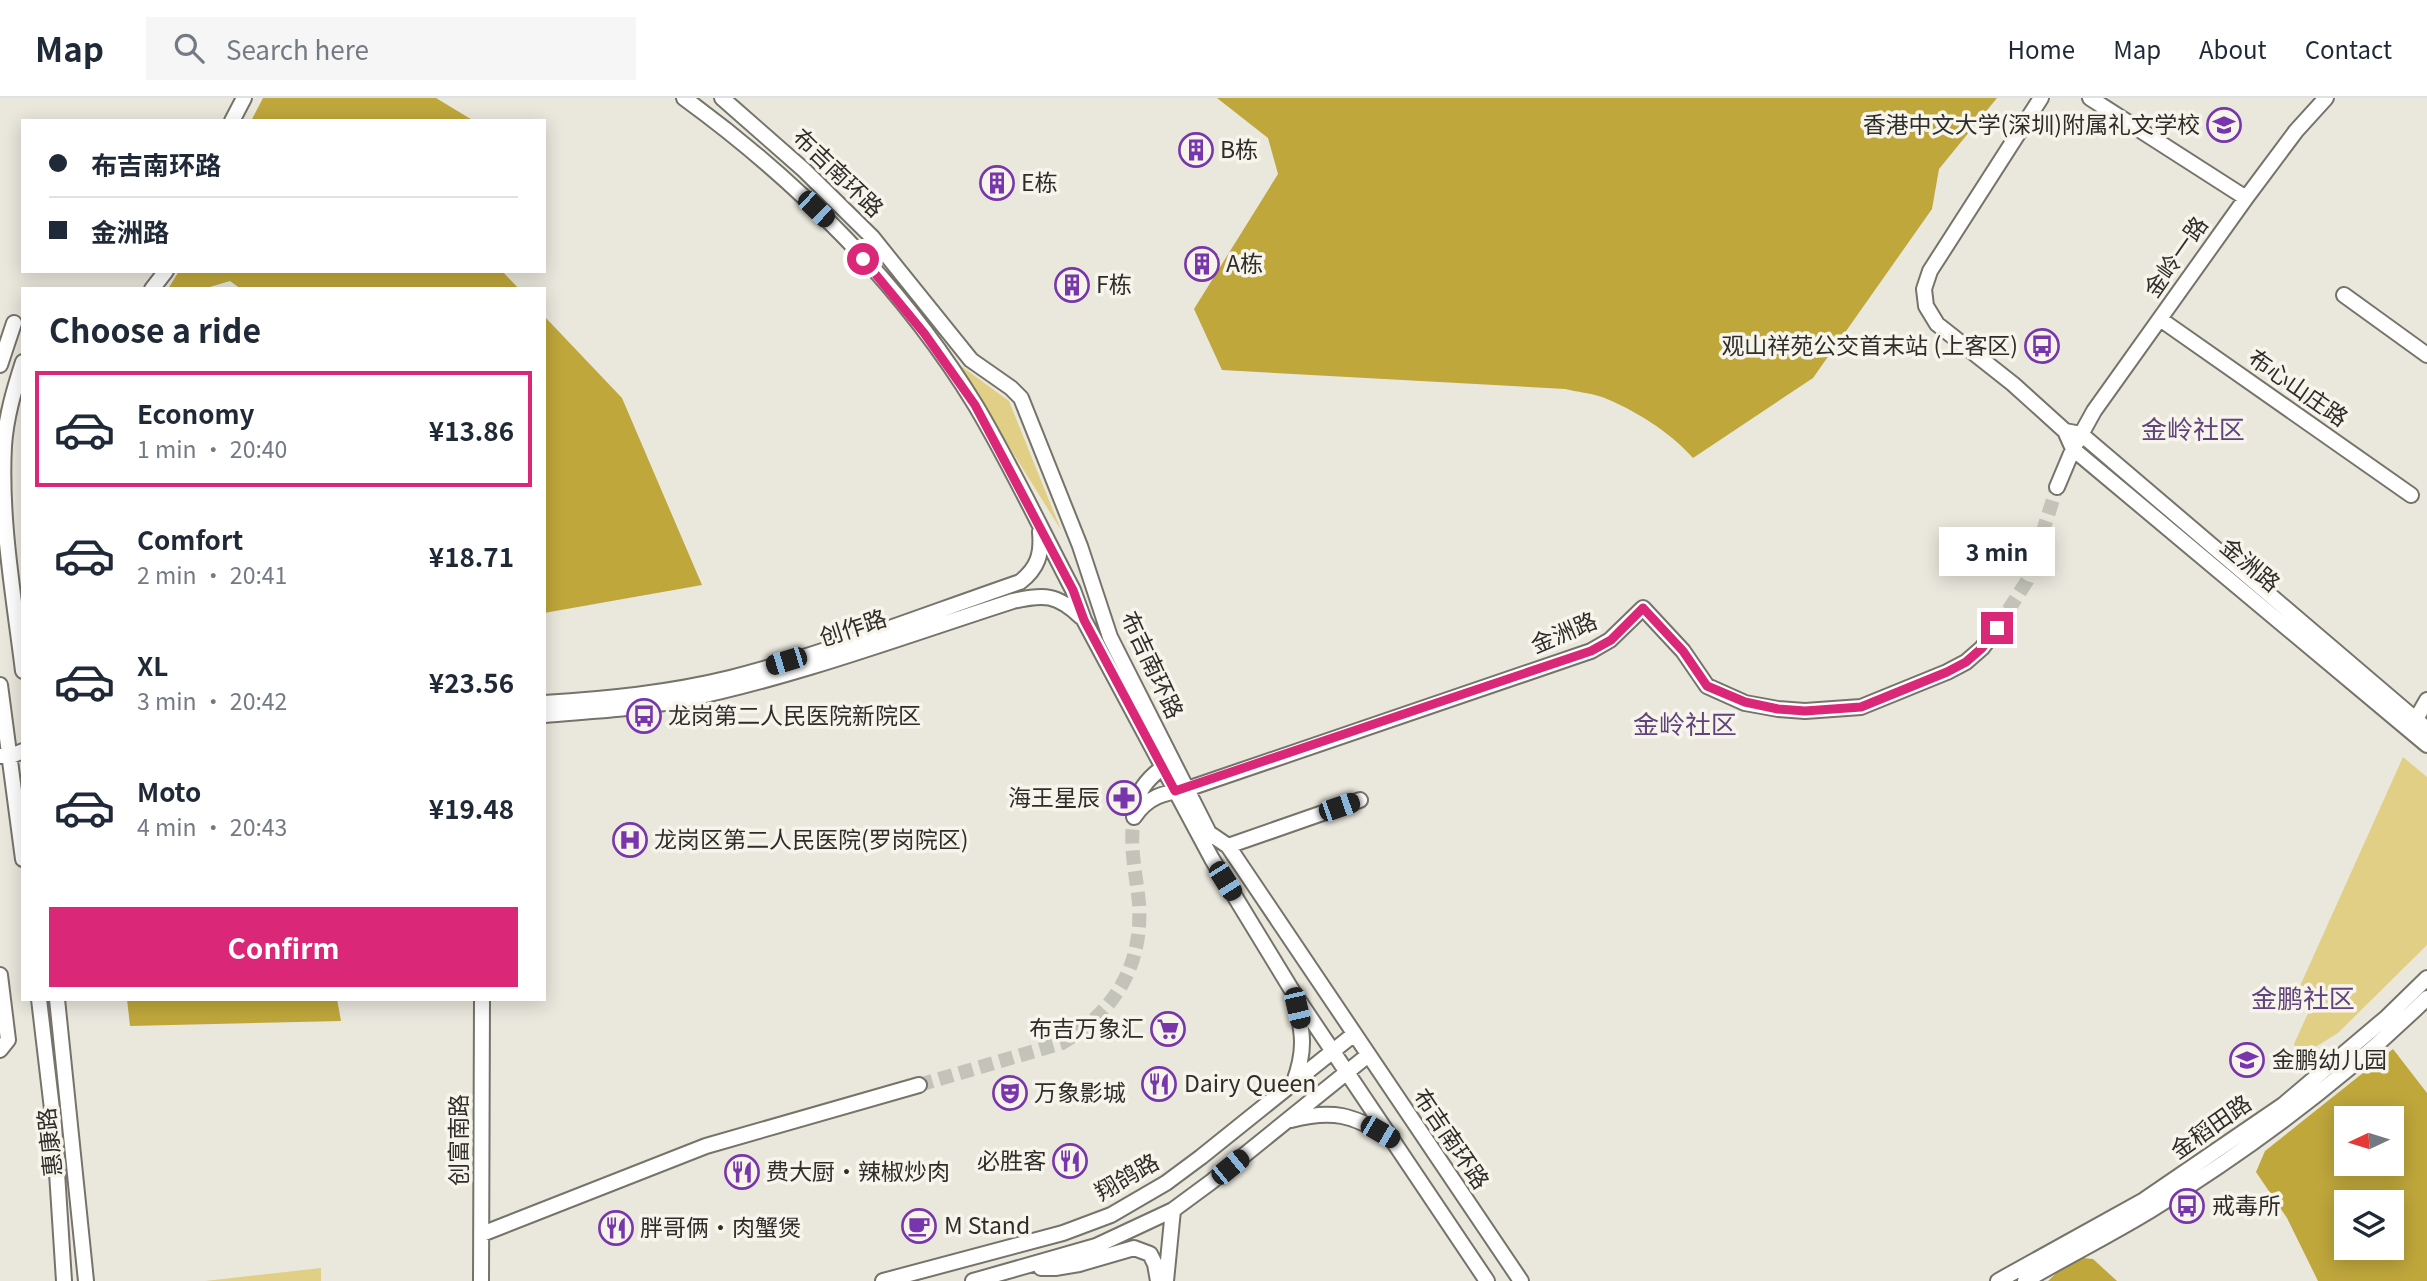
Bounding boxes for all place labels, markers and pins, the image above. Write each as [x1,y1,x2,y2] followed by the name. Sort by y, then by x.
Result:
[1862,106,2200,140] place label: 香港中文大学(深圳)附属礼文学校
[2205,106,2243,144] school or university icon: 香港中文大学(深圳)附属礼文学校
[1177,131,1215,169] building icon: B栋
[1220,131,1258,165] place label: B栋
[978,164,1016,202] building icon: E栋
[1021,164,1058,198] place label: E栋
[1183,245,1221,283] building icon: A栋
[1226,245,1263,279] place label: A栋
[1053,266,1091,304] building icon: F栋
[1096,266,1132,300] place label: F栋
[1721,327,2018,361] place label: 观山祥苑公交首末站 (上客区)
[2023,327,2061,365] bus stop icon: 观山祥苑公交首末站 (上客区)
[625,697,663,735] bus stop icon: 龙岗第二人民医院新院区
[668,697,921,731] place label: 龙岗第二人民医院新院区
[1008,779,1100,813] place label: 海王星辰
[1105,779,1143,817] pharmacy icon: 海王星辰
[611,821,649,859] hospital icon: 龙岗区第二人民医院(罗岗院区)
[654,821,969,855] place label: 龙岗区第二人民医院(罗岗院区)
[1029,1010,1144,1044] place label: 布吉万象汇
[1149,1010,1187,1048] supermarket icon: 布吉万象汇
[2228,1041,2266,1079] school or university icon: 金鹏幼儿园
[2272,1041,2387,1075] place label: 金鹏幼儿园
[1140,1065,1178,1103] restaurant icon: Dairy Queen
[1184,1065,1316,1099] place label: Dairy Queen
[991,1074,1029,1112] theatre icon: 万象影城
[1034,1074,1126,1108] place label: 万象影城
[977,1142,1046,1176] place label: 必胜客
[1051,1142,1089,1180] restaurant icon: 必胜客
[723,1153,761,1191] restaurant icon: 费大厨·辣椒炒肉
[766,1153,950,1187] place label: 费大厨·辣椒炒肉
[2168,1187,2206,1225] bus stop icon: 戒毒所
[2212,1187,2281,1221] place label: 戒毒所
[900,1207,938,1245] cafe icon: M Stand
[944,1207,1030,1241] place label: M Stand
[597,1209,635,1247] restaurant icon: 胖哥俩·肉蟹煲
[640,1209,801,1243] place label: 胖哥俩·肉蟹煲

